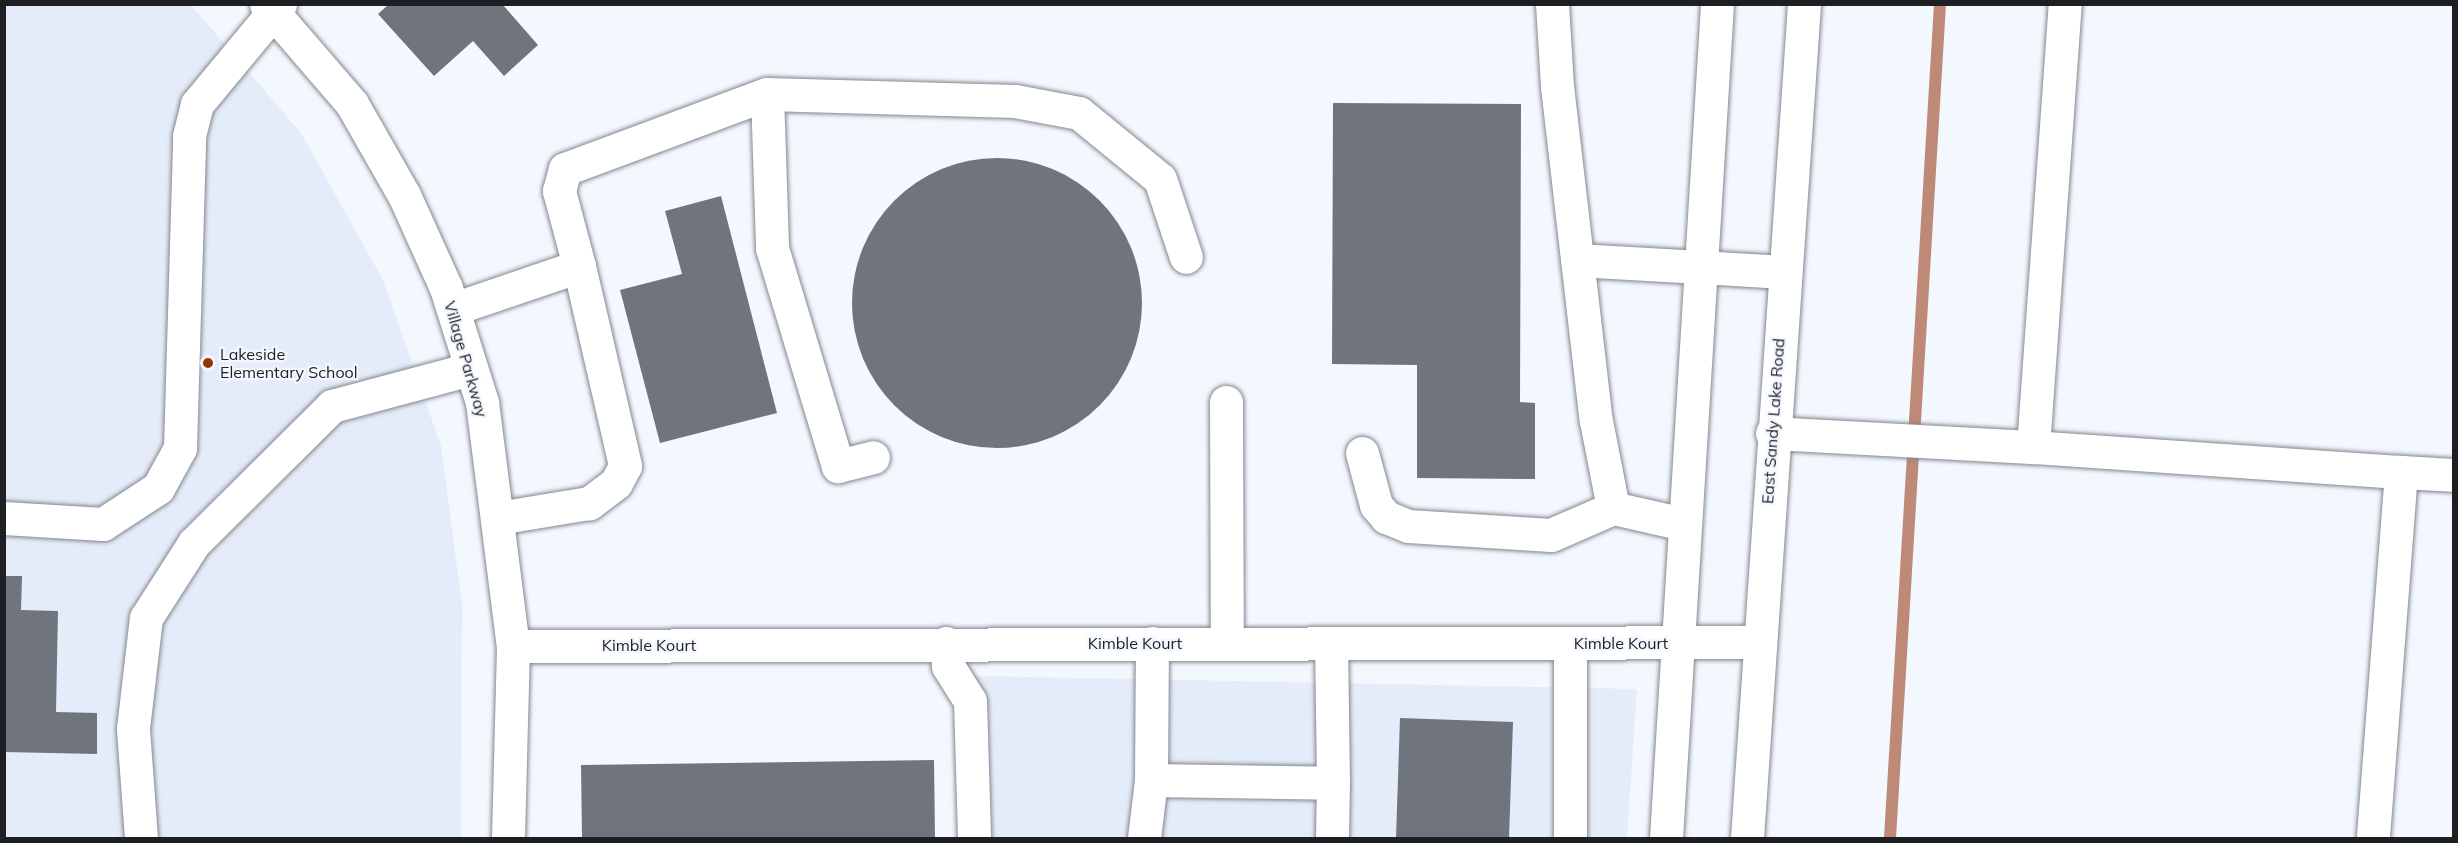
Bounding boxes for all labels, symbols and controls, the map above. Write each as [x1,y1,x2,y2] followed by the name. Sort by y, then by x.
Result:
[440,299,492,419] street label: Village Parkway
[1758,337,1788,505] street label: East Sandy Lake Road
[220,344,358,382] place label: Lakeside Elementary School
[201,356,215,370] marker: Lakeside Elementary School
[1088,633,1182,653] street label: Kimble Kourt
[1574,633,1668,653] street label: Kimble Kourt
[602,635,696,655] street label: Kimble Kourt

